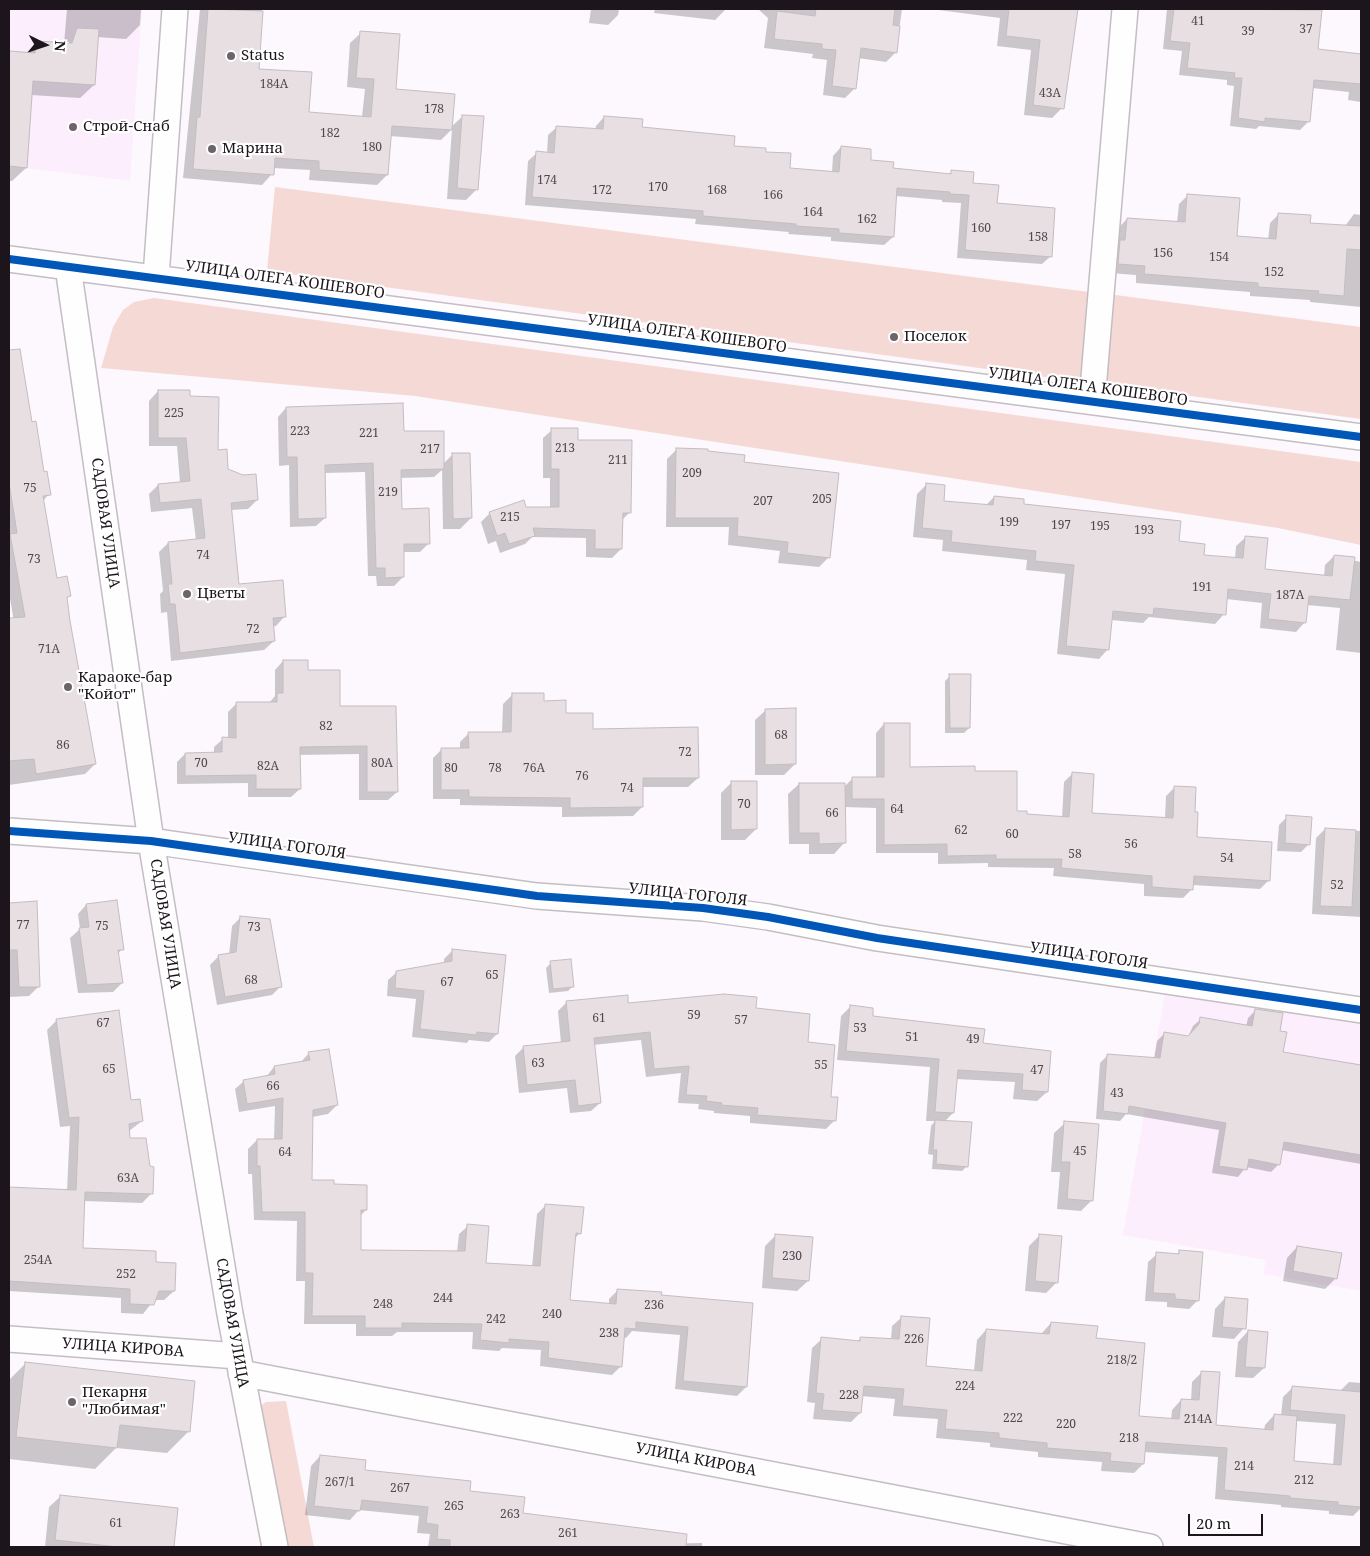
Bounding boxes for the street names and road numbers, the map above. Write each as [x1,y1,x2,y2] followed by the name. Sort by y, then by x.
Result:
[184,257,386,303] street label: УЛИЦА ОЛЕГА КОШЕВОГО
[586,311,788,357] street label: УЛИЦА ОЛЕГА КОШЕВОГО
[987,364,1189,410] street label: УЛИЦА ОЛЕГА КОШЕВОГО
[87,457,123,589] street label: САДОВАЯ УЛИЦА
[227,829,347,863] street label: УЛИЦА ГОГОЛЯ
[146,858,184,990] street label: САДОВАЯ УЛИЦА
[628,880,748,910] street label: УЛИЦА ГОГОЛЯ
[1029,939,1149,973] street label: УЛИЦА ГОГОЛЯ
[212,1257,252,1389] street label: САДОВАЯ УЛИЦА
[61,1335,185,1361] street label: УЛИЦА КИРОВА
[634,1439,758,1481] street label: УЛИЦА КИРОВА

